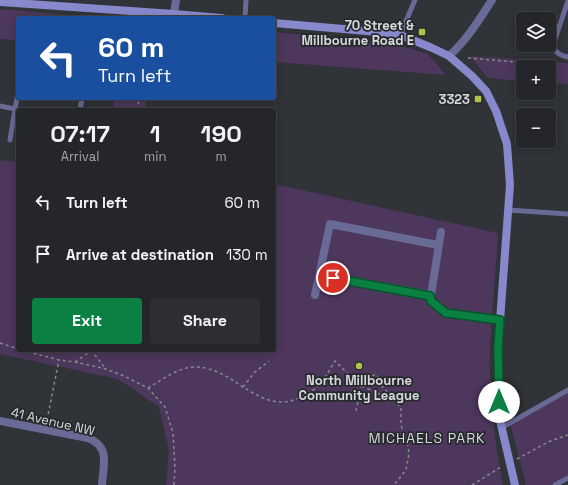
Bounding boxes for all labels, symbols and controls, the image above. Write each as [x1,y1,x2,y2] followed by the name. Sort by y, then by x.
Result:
[516,12,556,148] map controls
[516,12,556,52] button: layers
[302,17,414,49] place label: 70 Street & Millbourne Road E
[417,27,427,37] marker: 70 Street & Millbourne Road E
[98,29,164,65] text: 60 m
[32,32,84,84] icon: left
[516,60,556,100] button: +
[98,64,171,87] text: Turn left
[439,91,470,108] place label: 3323
[473,94,483,104] marker: 3323
[516,108,556,148] button: −
[50,118,110,149] text: 07:17
[150,118,161,149] text: 1
[201,118,242,149] text: 190
[61,148,99,165] text: Arrival
[144,148,166,165] text: min
[216,148,227,165] text: m
[32,191,54,213] icon: left
[66,193,128,212] text: Turn left
[224,193,260,212] text: 60 m
[32,243,54,265] icon: arrive
[66,245,214,264] text: Arrive at destination
[226,245,268,264] text: 130 m
[316,261,350,295] pin
[322,267,344,289] icon: arrive
[32,298,142,344] button: Exit
[150,298,260,344] button: Share
[354,361,364,371] marker: North Millbourne Community League
[299,372,419,404] place label: North Millbourne Community League
[478,381,520,423] position arrow
[9,404,97,439] street label: 41 Avenue NW
[368,429,486,447] district label: MICHAELS PARK

